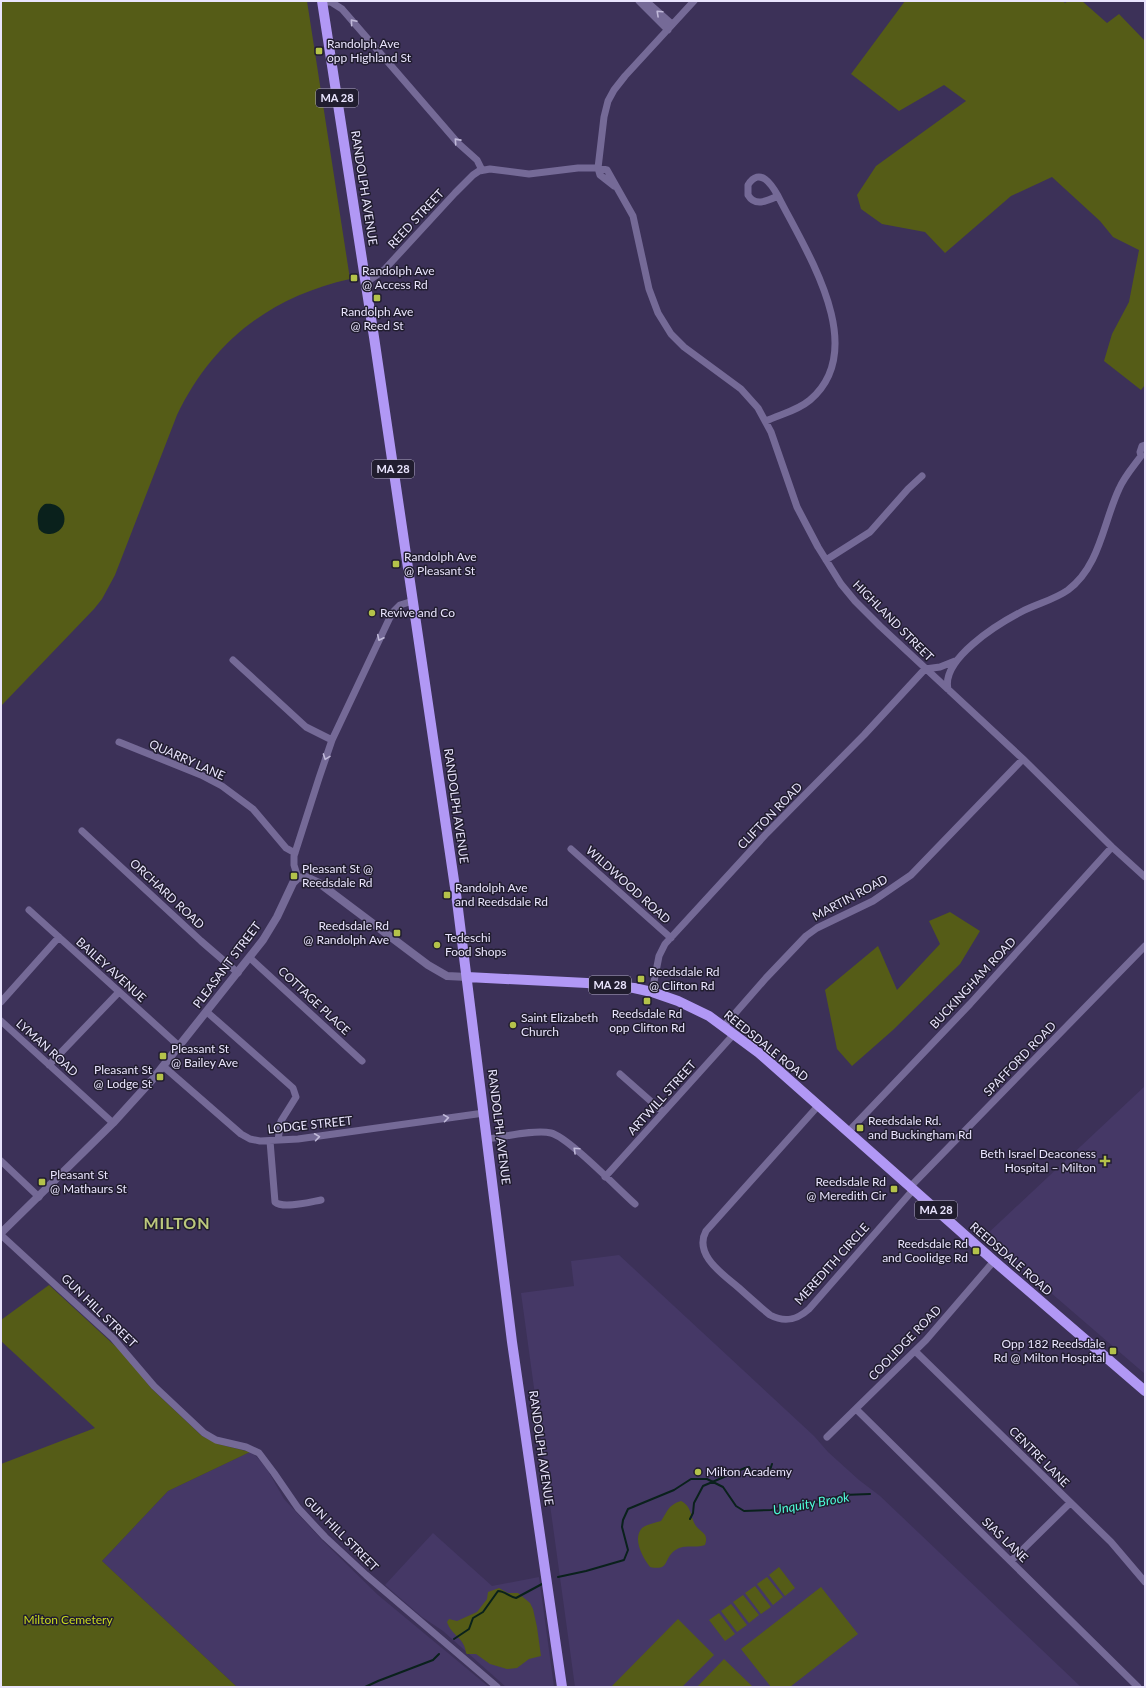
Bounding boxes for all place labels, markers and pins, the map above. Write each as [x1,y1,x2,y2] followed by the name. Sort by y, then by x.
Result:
[327,36,412,65] place label: Randolph Ave opp Highland St
[314,46,324,56] marker: Randolph Ave opp Highland St
[362,263,435,292] place label: Randolph Ave @ Access Rd
[349,273,359,283] marker: Randolph Ave @ Access Rd
[372,293,382,303] marker: Randolph Ave @ Reed St
[341,304,413,333] place label: Randolph Ave @ Reed St
[404,549,477,578] place label: Randolph Ave @ Pleasant St
[391,559,401,569] marker: Randolph Ave @ Pleasant St
[380,605,455,620] place label: Revive and Co
[367,608,377,618] marker: Revive and Co
[302,861,373,890] place label: Pleasant St @ Reedsdale Rd
[289,871,299,881] marker: Pleasant St @ Reedsdale Rd
[455,880,548,909] place label: Randolph Ave and Reedsdale Rd
[442,890,452,900] marker: Randolph Ave and Reedsdale Rd
[303,918,389,947] place label: Reedsdale Rd @ Randolph Ave
[392,928,402,938] marker: Reedsdale Rd @ Randolph Ave
[445,930,507,959] place label: Tedeschi Food Shops
[432,940,442,950] marker: Tedeschi Food Shops
[649,964,720,993] place label: Reedsdale Rd @ Clifton Rd
[636,974,646,984] marker: Reedsdale Rd @ Clifton Rd
[642,996,652,1006] marker: Reedsdale Rd opp Clifton Rd
[609,1006,685,1035] place label: Reedsdale Rd opp Clifton Rd
[521,1010,598,1039] place label: Saint Elizabeth Church
[508,1020,518,1030] marker: Saint Elizabeth Church
[171,1041,238,1070] place label: Pleasant St @ Bailey Ave
[158,1051,168,1061] marker: Pleasant St @ Bailey Ave
[94,1062,153,1091] place label: Pleasant St @ Lodge St
[155,1072,165,1082] marker: Pleasant St @ Lodge St
[868,1113,972,1142] place label: Reedsdale Rd. and Buckingham Rd
[855,1123,865,1133] marker: Reedsdale Rd. and Buckingham Rd
[980,1146,1096,1175] place label: Beth Israel Deaconess Hospital – Milton
[1099,1155,1111,1167] marker: Beth Israel Deaconess Hospital – Milton
[50,1167,127,1196] place label: Pleasant St @ Mathaurs St
[806,1174,887,1203] place label: Reedsdale Rd @ Meredith Cir
[37,1177,47,1187] marker: Pleasant St @ Mathaurs St
[889,1184,899,1194] marker: Reedsdale Rd @ Meredith Cir
[882,1236,968,1265] place label: Reedsdale Rd and Coolidge Rd
[971,1246,981,1256] marker: Reedsdale Rd and Coolidge Rd
[994,1336,1105,1365] place label: Opp 182 Reedsdale Rd @ Milton Hospital
[1108,1346,1118,1356] marker: Opp 182 Reedsdale Rd @ Milton Hospital
[706,1464,793,1479] place label: Milton Academy
[693,1467,703,1477] marker: Milton Academy

